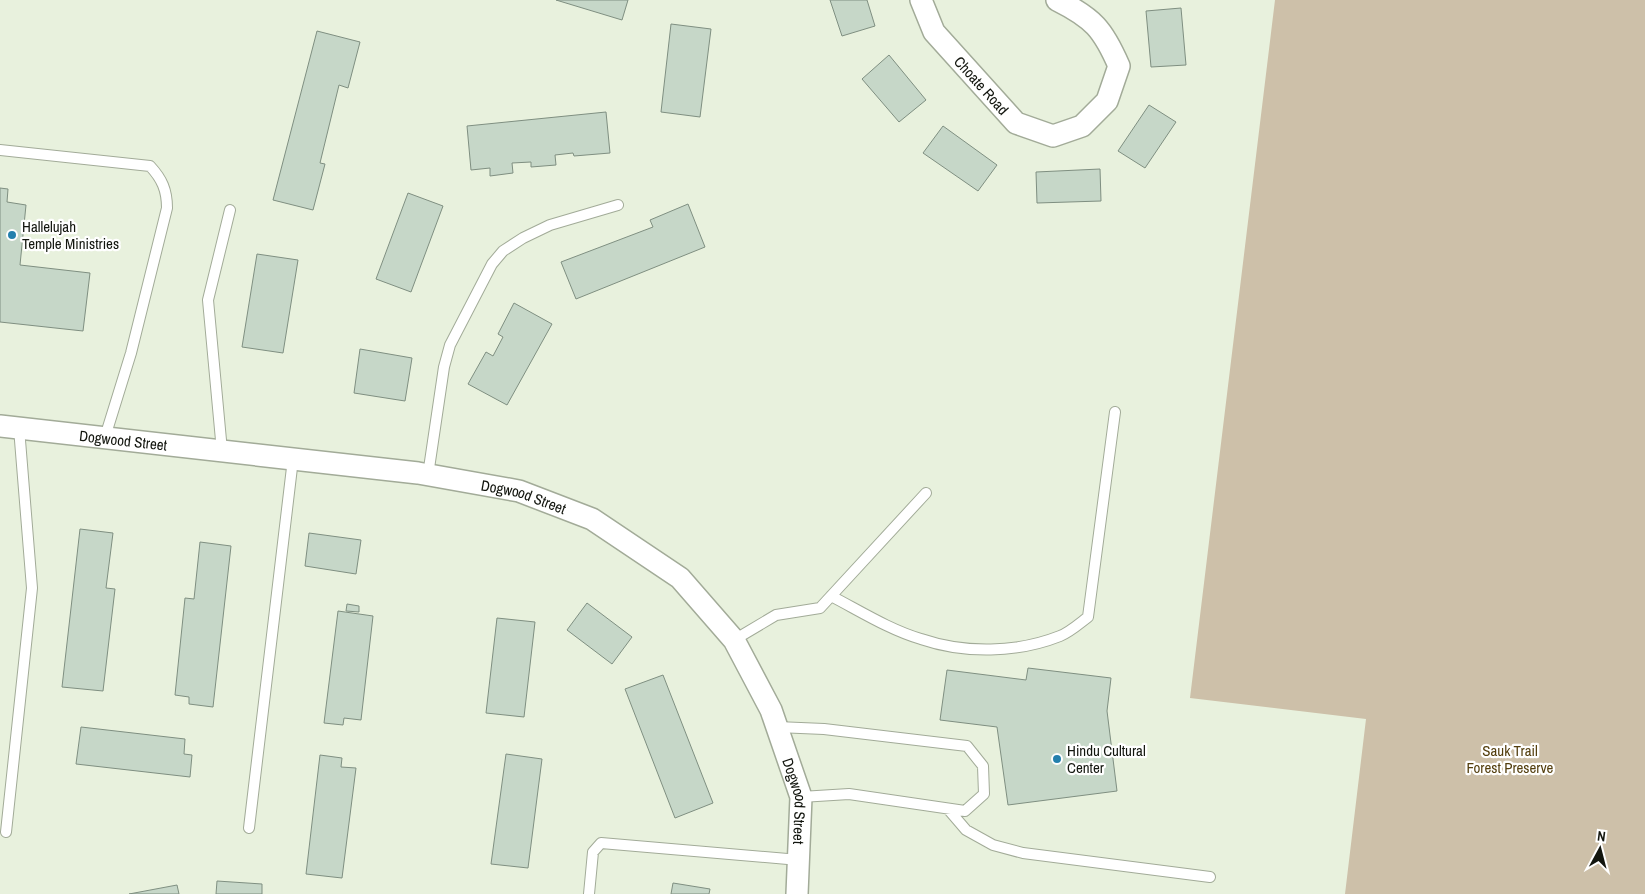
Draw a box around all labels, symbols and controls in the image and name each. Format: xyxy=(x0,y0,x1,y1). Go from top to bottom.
street label: Choate Road xyxy=(950,51,1014,119)
place label: Hallelujah Temple Ministries xyxy=(22,216,119,254)
marker: Hallelujah Temple Ministries xyxy=(6,229,18,241)
street label: Dogwood Street xyxy=(78,424,169,455)
street label: Dogwood Street xyxy=(479,474,570,519)
place label: Hindu Cultural Center xyxy=(1067,740,1146,778)
park label: Sauk Trail Forest Preserve xyxy=(1467,740,1554,778)
marker: Hindu Cultural Center xyxy=(1051,753,1063,765)
street label: Dogwood Street xyxy=(778,755,812,845)
north arrow xyxy=(1575,824,1625,874)
text: N xyxy=(1596,827,1607,846)

